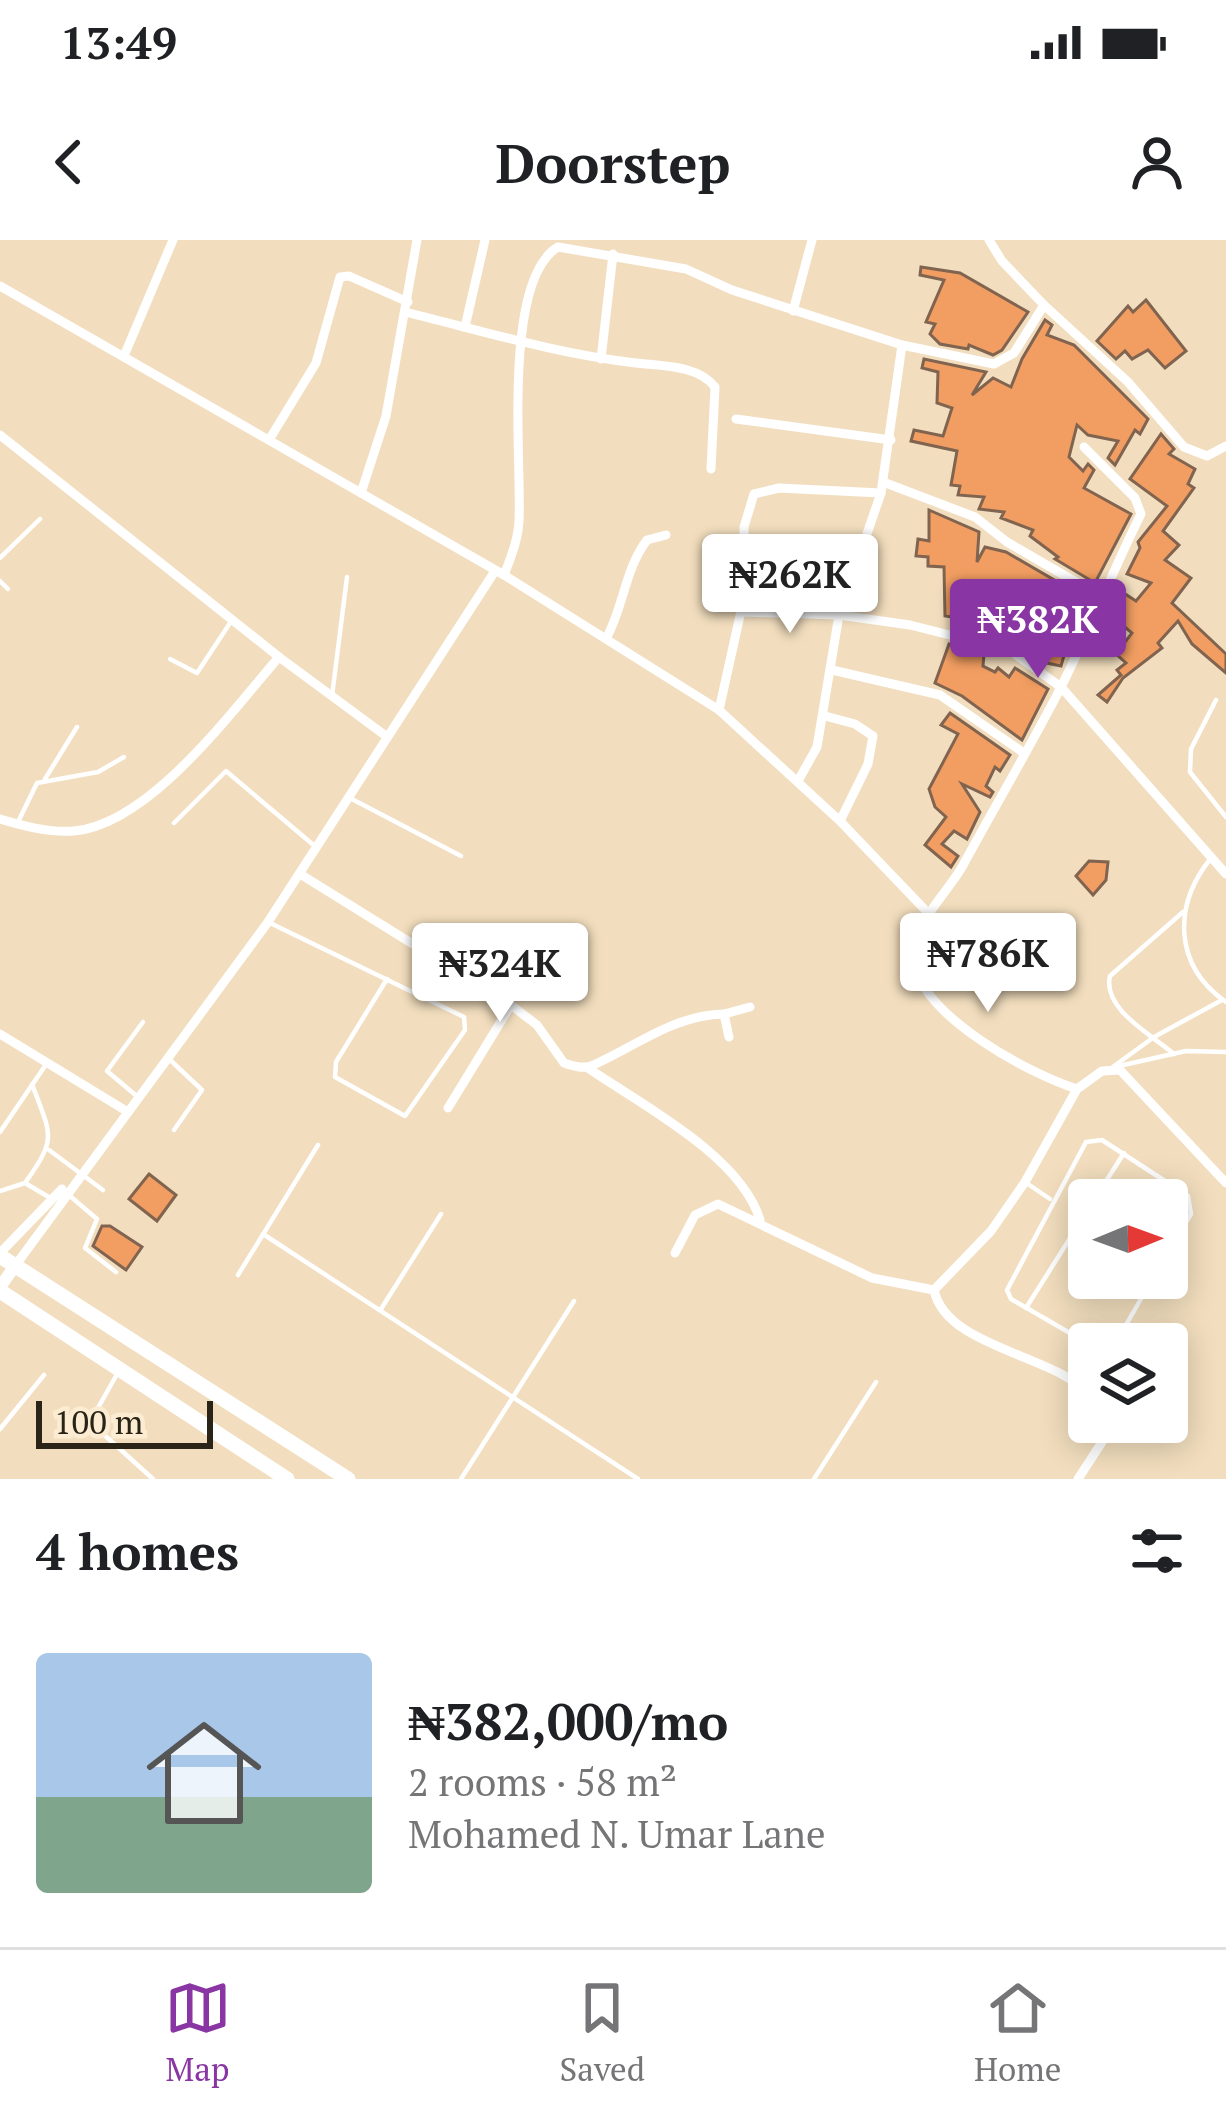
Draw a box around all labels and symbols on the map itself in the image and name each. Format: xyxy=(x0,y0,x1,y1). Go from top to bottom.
pin: ₦262K xyxy=(706,534,874,636)
pin: ₦382K xyxy=(954,579,1122,681)
pin: ₦786K xyxy=(904,913,1072,1015)
pin: ₦324K xyxy=(416,923,584,1025)
north arrow xyxy=(1068,1179,1188,1299)
scale bar xyxy=(36,1395,213,1448)

